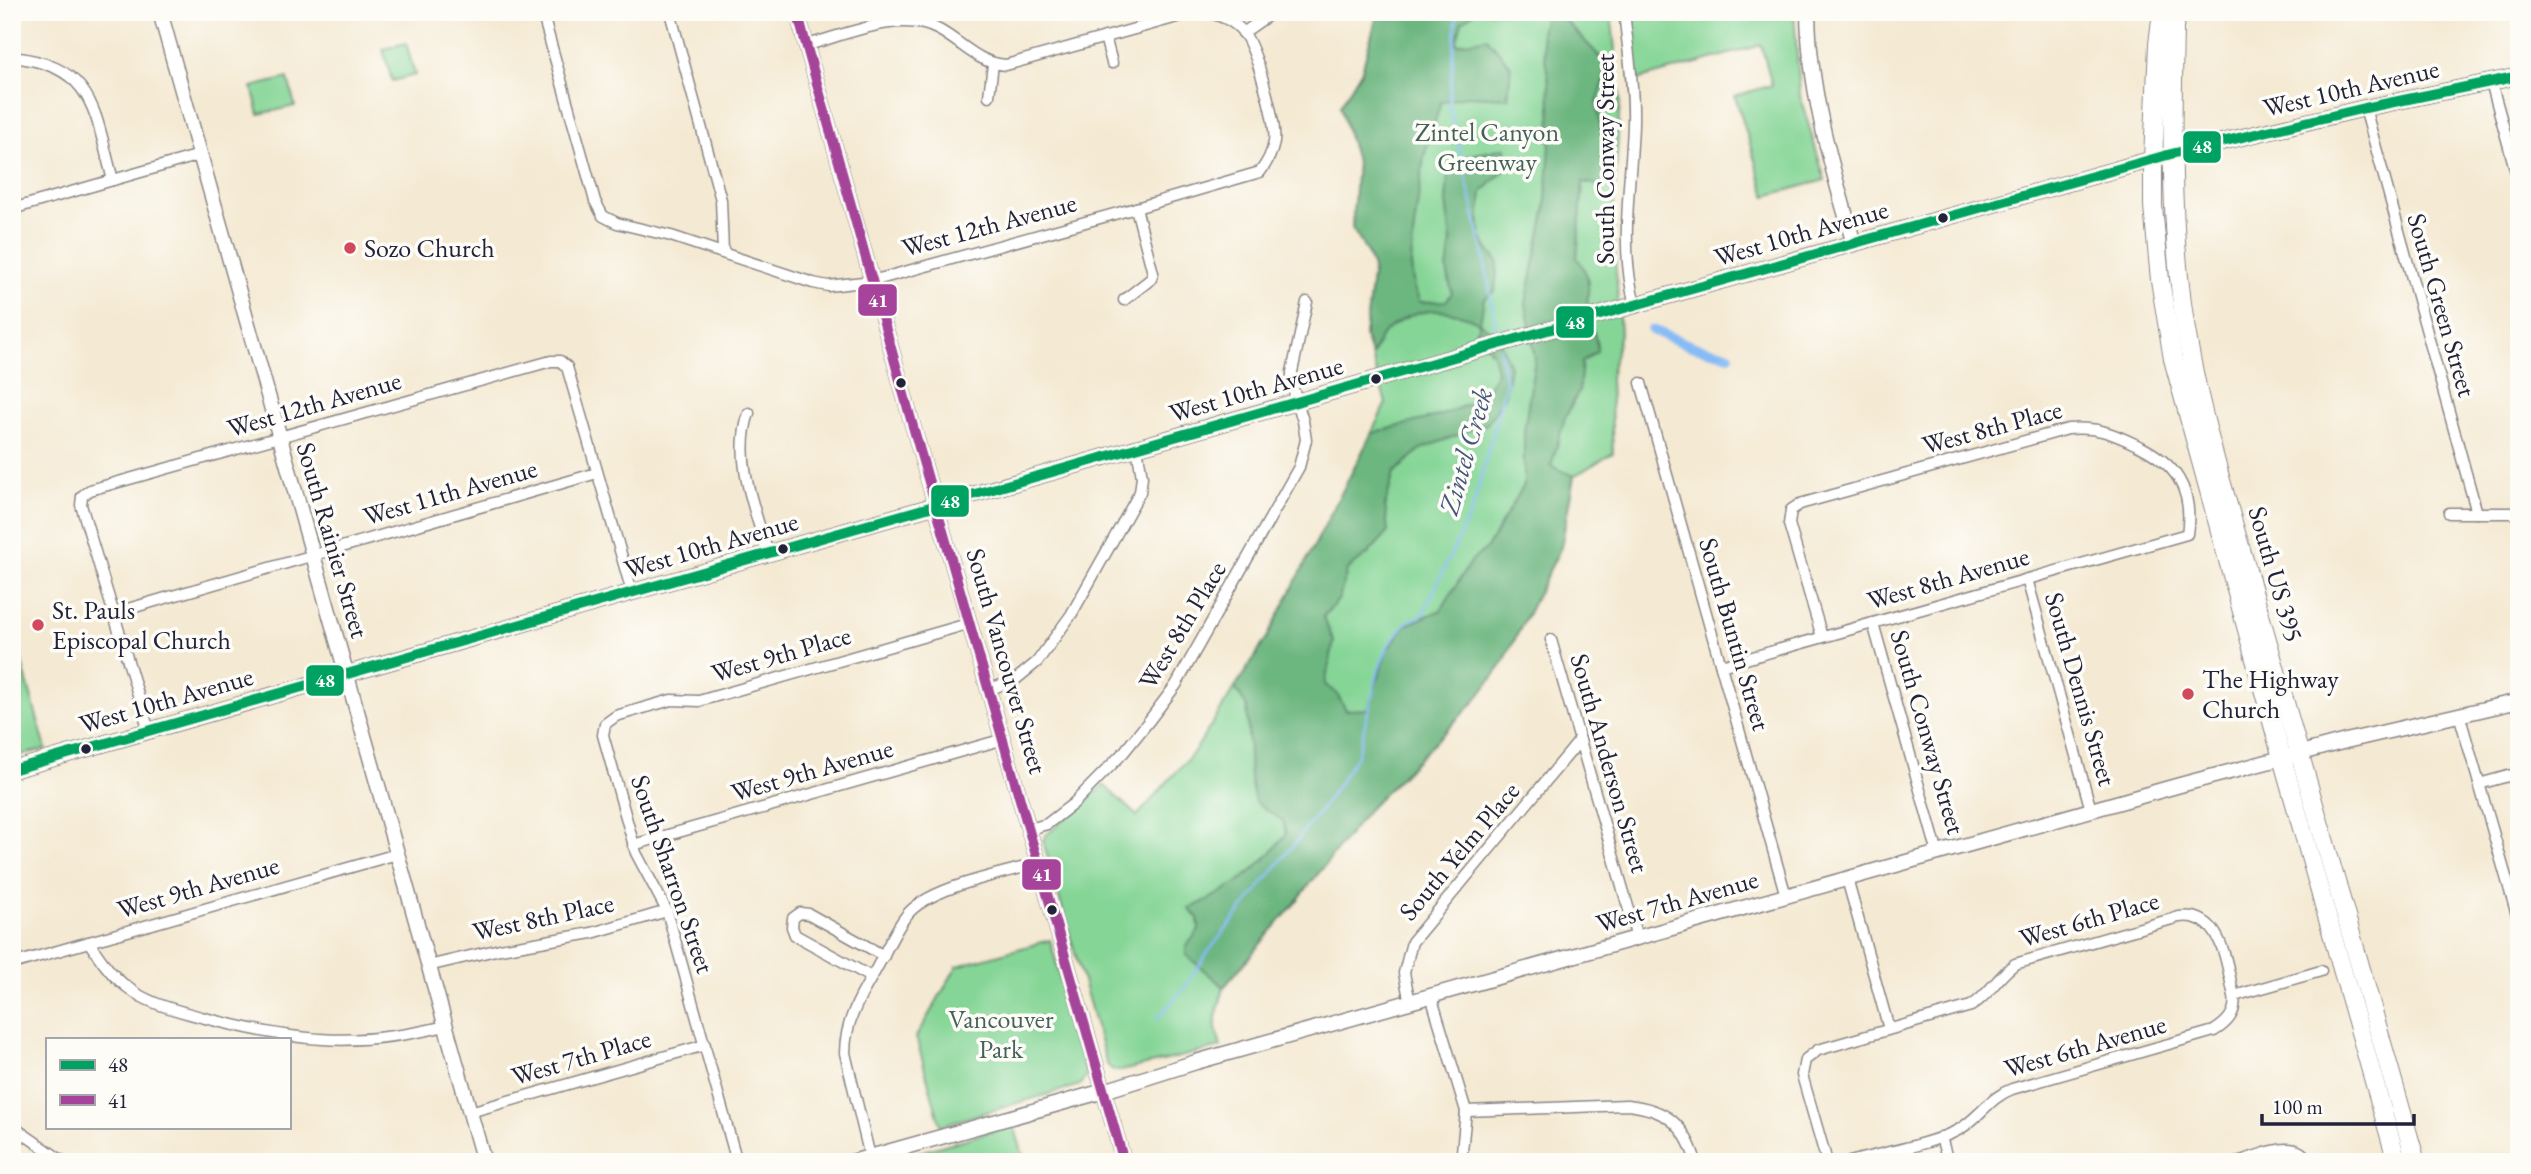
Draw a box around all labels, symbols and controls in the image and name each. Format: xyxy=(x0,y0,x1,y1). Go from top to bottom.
street label: West 10th Avenue xyxy=(2260,51,2442,125)
street label: South Conway Street xyxy=(1588,53,1622,265)
park label: Zintel Canyon Greenway xyxy=(1415,115,1559,179)
line badge: 48 xyxy=(2182,130,2222,164)
text: 48 xyxy=(2192,134,2212,159)
street label: West 12th Avenue xyxy=(898,185,1080,265)
street label: West 10th Avenue xyxy=(1710,192,1892,274)
street label: South Green Street xyxy=(2400,209,2484,401)
unlabelled marker xyxy=(1936,211,1950,225)
place label: Sozo Church xyxy=(364,231,495,265)
marker: Sozo Church xyxy=(342,240,358,256)
line badge: 41 xyxy=(857,283,898,317)
text: 41 xyxy=(868,288,888,313)
line badge: 48 xyxy=(1555,305,1595,339)
text: 48 xyxy=(1565,310,1585,335)
street label: West 10th Avenue xyxy=(1165,348,1347,430)
street label: West 12th Avenue xyxy=(223,363,405,445)
unlabelled marker xyxy=(1369,372,1383,386)
unlabelled marker xyxy=(894,376,908,390)
water label: Zintel Creek xyxy=(1429,383,1500,520)
street label: West 8th Place xyxy=(1918,392,2066,462)
street label: South Rainier Street xyxy=(289,438,377,642)
street label: West 11th Avenue xyxy=(359,451,541,533)
line badge: 48 xyxy=(930,484,970,518)
text: 48 xyxy=(940,489,960,514)
street label: South US 395 xyxy=(2240,502,2312,646)
street label: West 10th Avenue xyxy=(620,504,802,586)
street label: South Buntin Street xyxy=(1691,534,1779,734)
street label: West 8th Avenue xyxy=(1863,539,2033,617)
unlabelled marker xyxy=(776,542,790,556)
street label: South Vancouver Street xyxy=(959,544,1055,778)
street label: West 8th Place xyxy=(1130,555,1234,695)
street label: South Dennis Street xyxy=(2037,588,2125,790)
place label: St. Pauls Episcopal Church xyxy=(52,593,231,657)
marker: St. Pauls Episcopal Church xyxy=(30,617,46,633)
street label: West 9th Place xyxy=(707,618,855,690)
street label: South Conway Street xyxy=(1883,626,1973,838)
street label: South Anderson Street xyxy=(1562,649,1658,877)
street label: West 10th Avenue xyxy=(75,659,257,741)
place label: The Highway Church xyxy=(2202,662,2339,726)
line badge: 48 xyxy=(305,664,345,697)
text: 48 xyxy=(315,668,335,693)
marker: The Highway Church xyxy=(2180,686,2196,702)
street label: West 9th Avenue xyxy=(727,731,897,809)
unlabelled marker xyxy=(79,742,93,756)
street label: South Sharron Street xyxy=(623,770,723,978)
street label: South Yelm Place xyxy=(1391,775,1527,927)
street label: West 9th Avenue xyxy=(113,848,283,926)
line badge: 41 xyxy=(1021,858,1062,891)
text: 41 xyxy=(1032,862,1052,887)
street label: West 7th Avenue xyxy=(1592,862,1762,940)
street label: West 6th Place xyxy=(2015,883,2163,955)
street label: West 8th Place xyxy=(469,885,617,949)
unlabelled marker xyxy=(1045,903,1059,917)
park label: Vancouver Park xyxy=(948,1002,1054,1066)
street label: West 6th Avenue xyxy=(2000,1007,2170,1085)
street label: West 7th Place xyxy=(507,1021,655,1093)
legend xyxy=(46,1038,290,1128)
text: 48 xyxy=(108,1051,128,1078)
scale bar xyxy=(2262,1083,2414,1127)
text: 41 xyxy=(108,1087,128,1114)
text: 100 m xyxy=(2272,1093,2323,1120)

